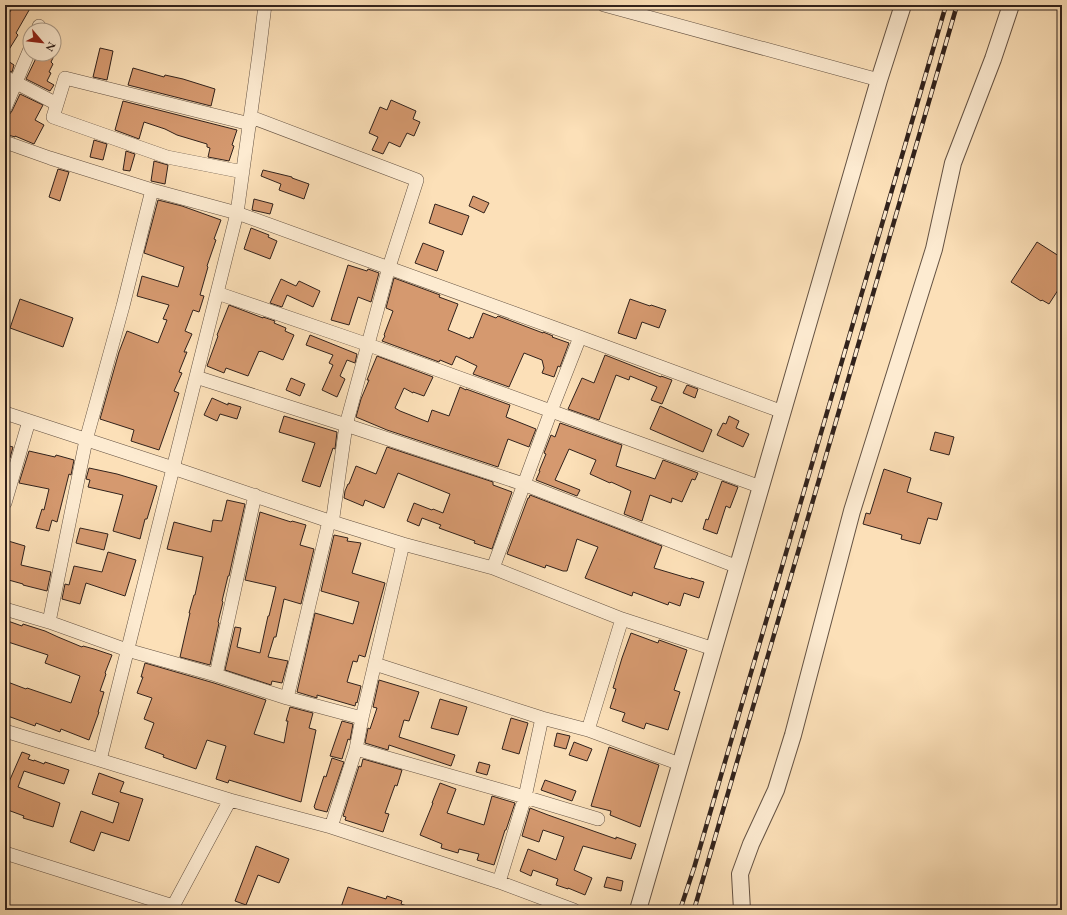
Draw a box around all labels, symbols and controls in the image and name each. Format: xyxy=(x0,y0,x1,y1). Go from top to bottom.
north arrow xyxy=(22,22,62,62)
text: N xyxy=(43,39,59,54)

